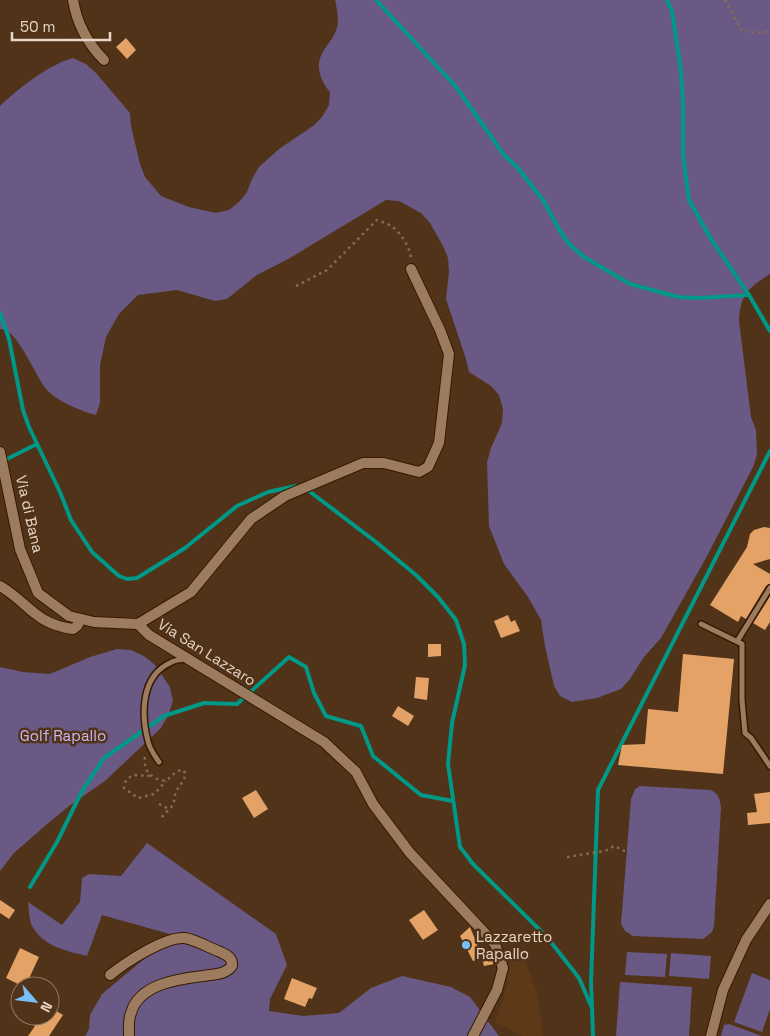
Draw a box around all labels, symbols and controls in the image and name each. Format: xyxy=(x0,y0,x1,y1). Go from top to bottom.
scale bar xyxy=(12,10,110,42)
text: 50 m xyxy=(20,17,55,36)
street label: Via di Bana xyxy=(12,473,48,555)
street label: Via San Lazzaro xyxy=(154,614,260,690)
park label: Golf Rapallo xyxy=(20,726,106,745)
place label: Lazzaretto Rapallo xyxy=(476,927,552,963)
marker: Lazzaretto Rapallo xyxy=(460,939,472,951)
north arrow xyxy=(10,976,60,1026)
text: N xyxy=(36,999,57,1015)

